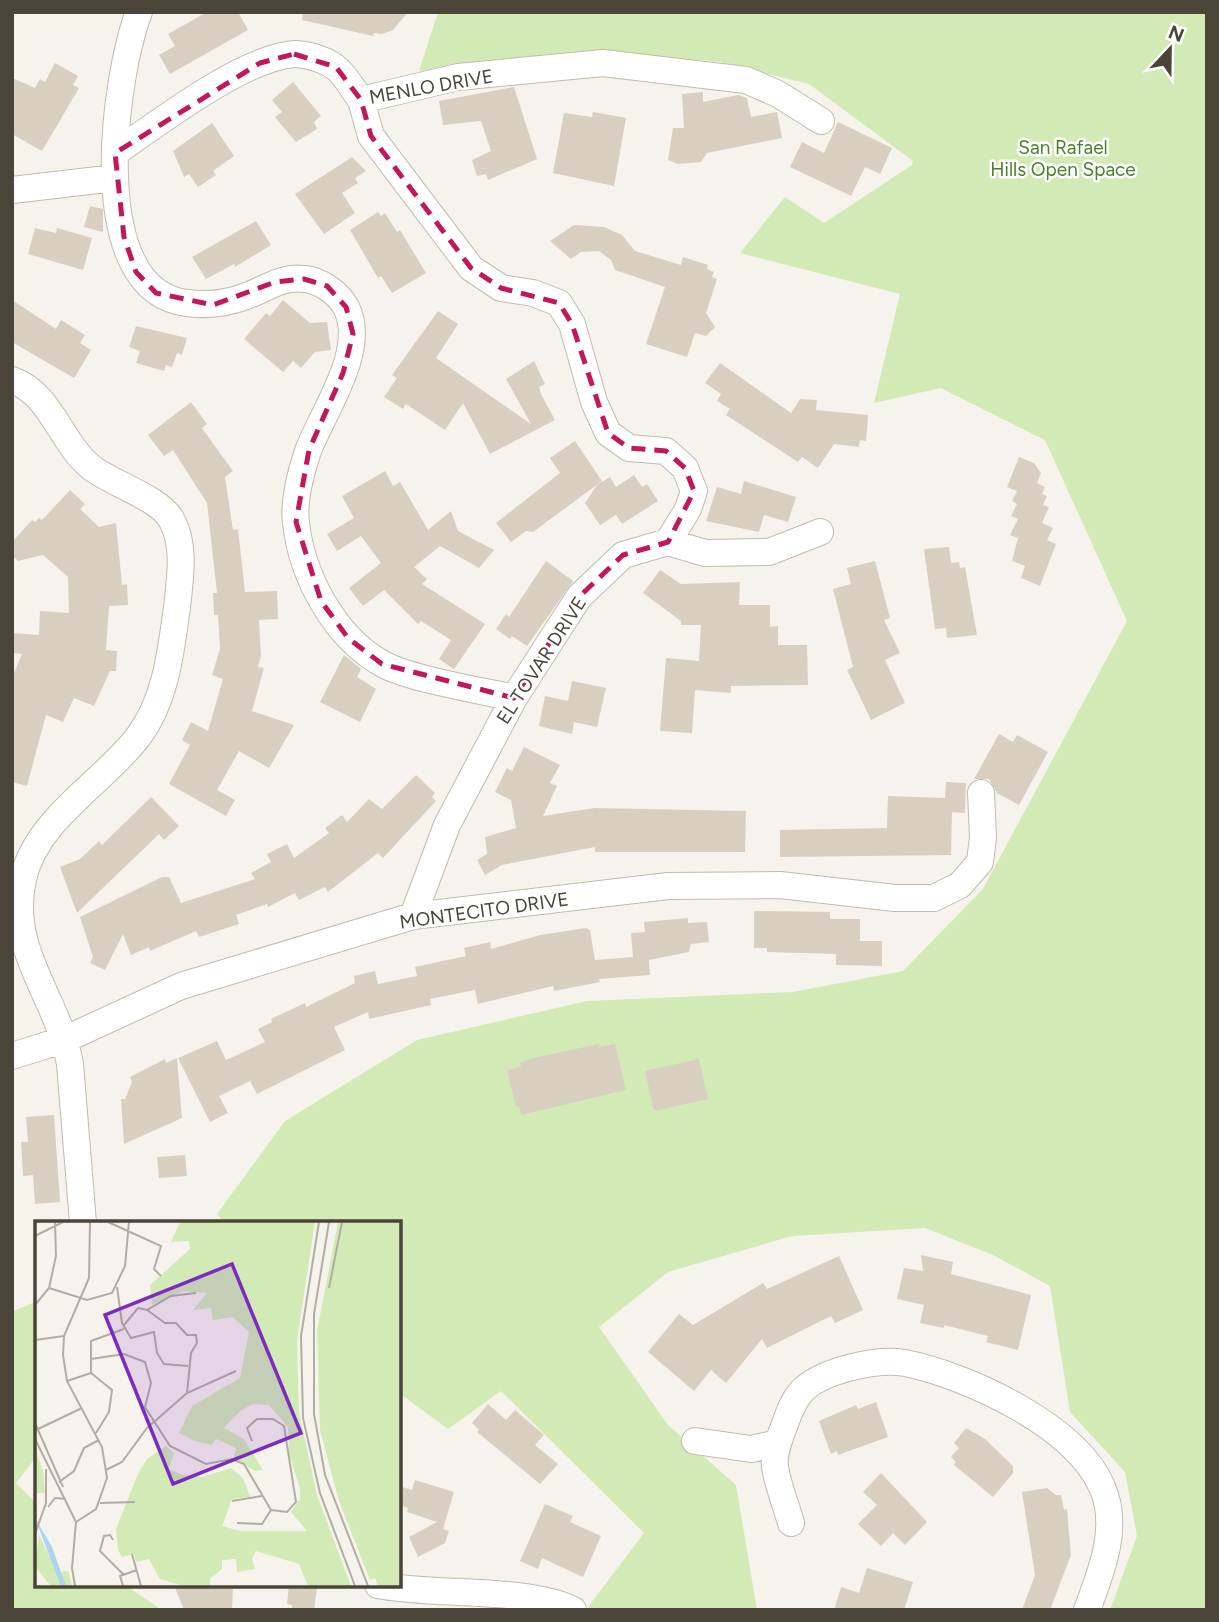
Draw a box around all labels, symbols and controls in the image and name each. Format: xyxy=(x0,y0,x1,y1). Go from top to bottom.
north arrow xyxy=(1135,14,1205,84)
text: N xyxy=(1165,20,1187,47)
street label: MENLO DRIVE xyxy=(367,64,495,109)
park label: San Rafael Hills Open Space xyxy=(990,136,1136,181)
street label: EL TOVAR DRIVE xyxy=(492,592,591,728)
street label: MONTECITO DRIVE xyxy=(398,887,570,934)
inset map xyxy=(35,1221,401,1587)

